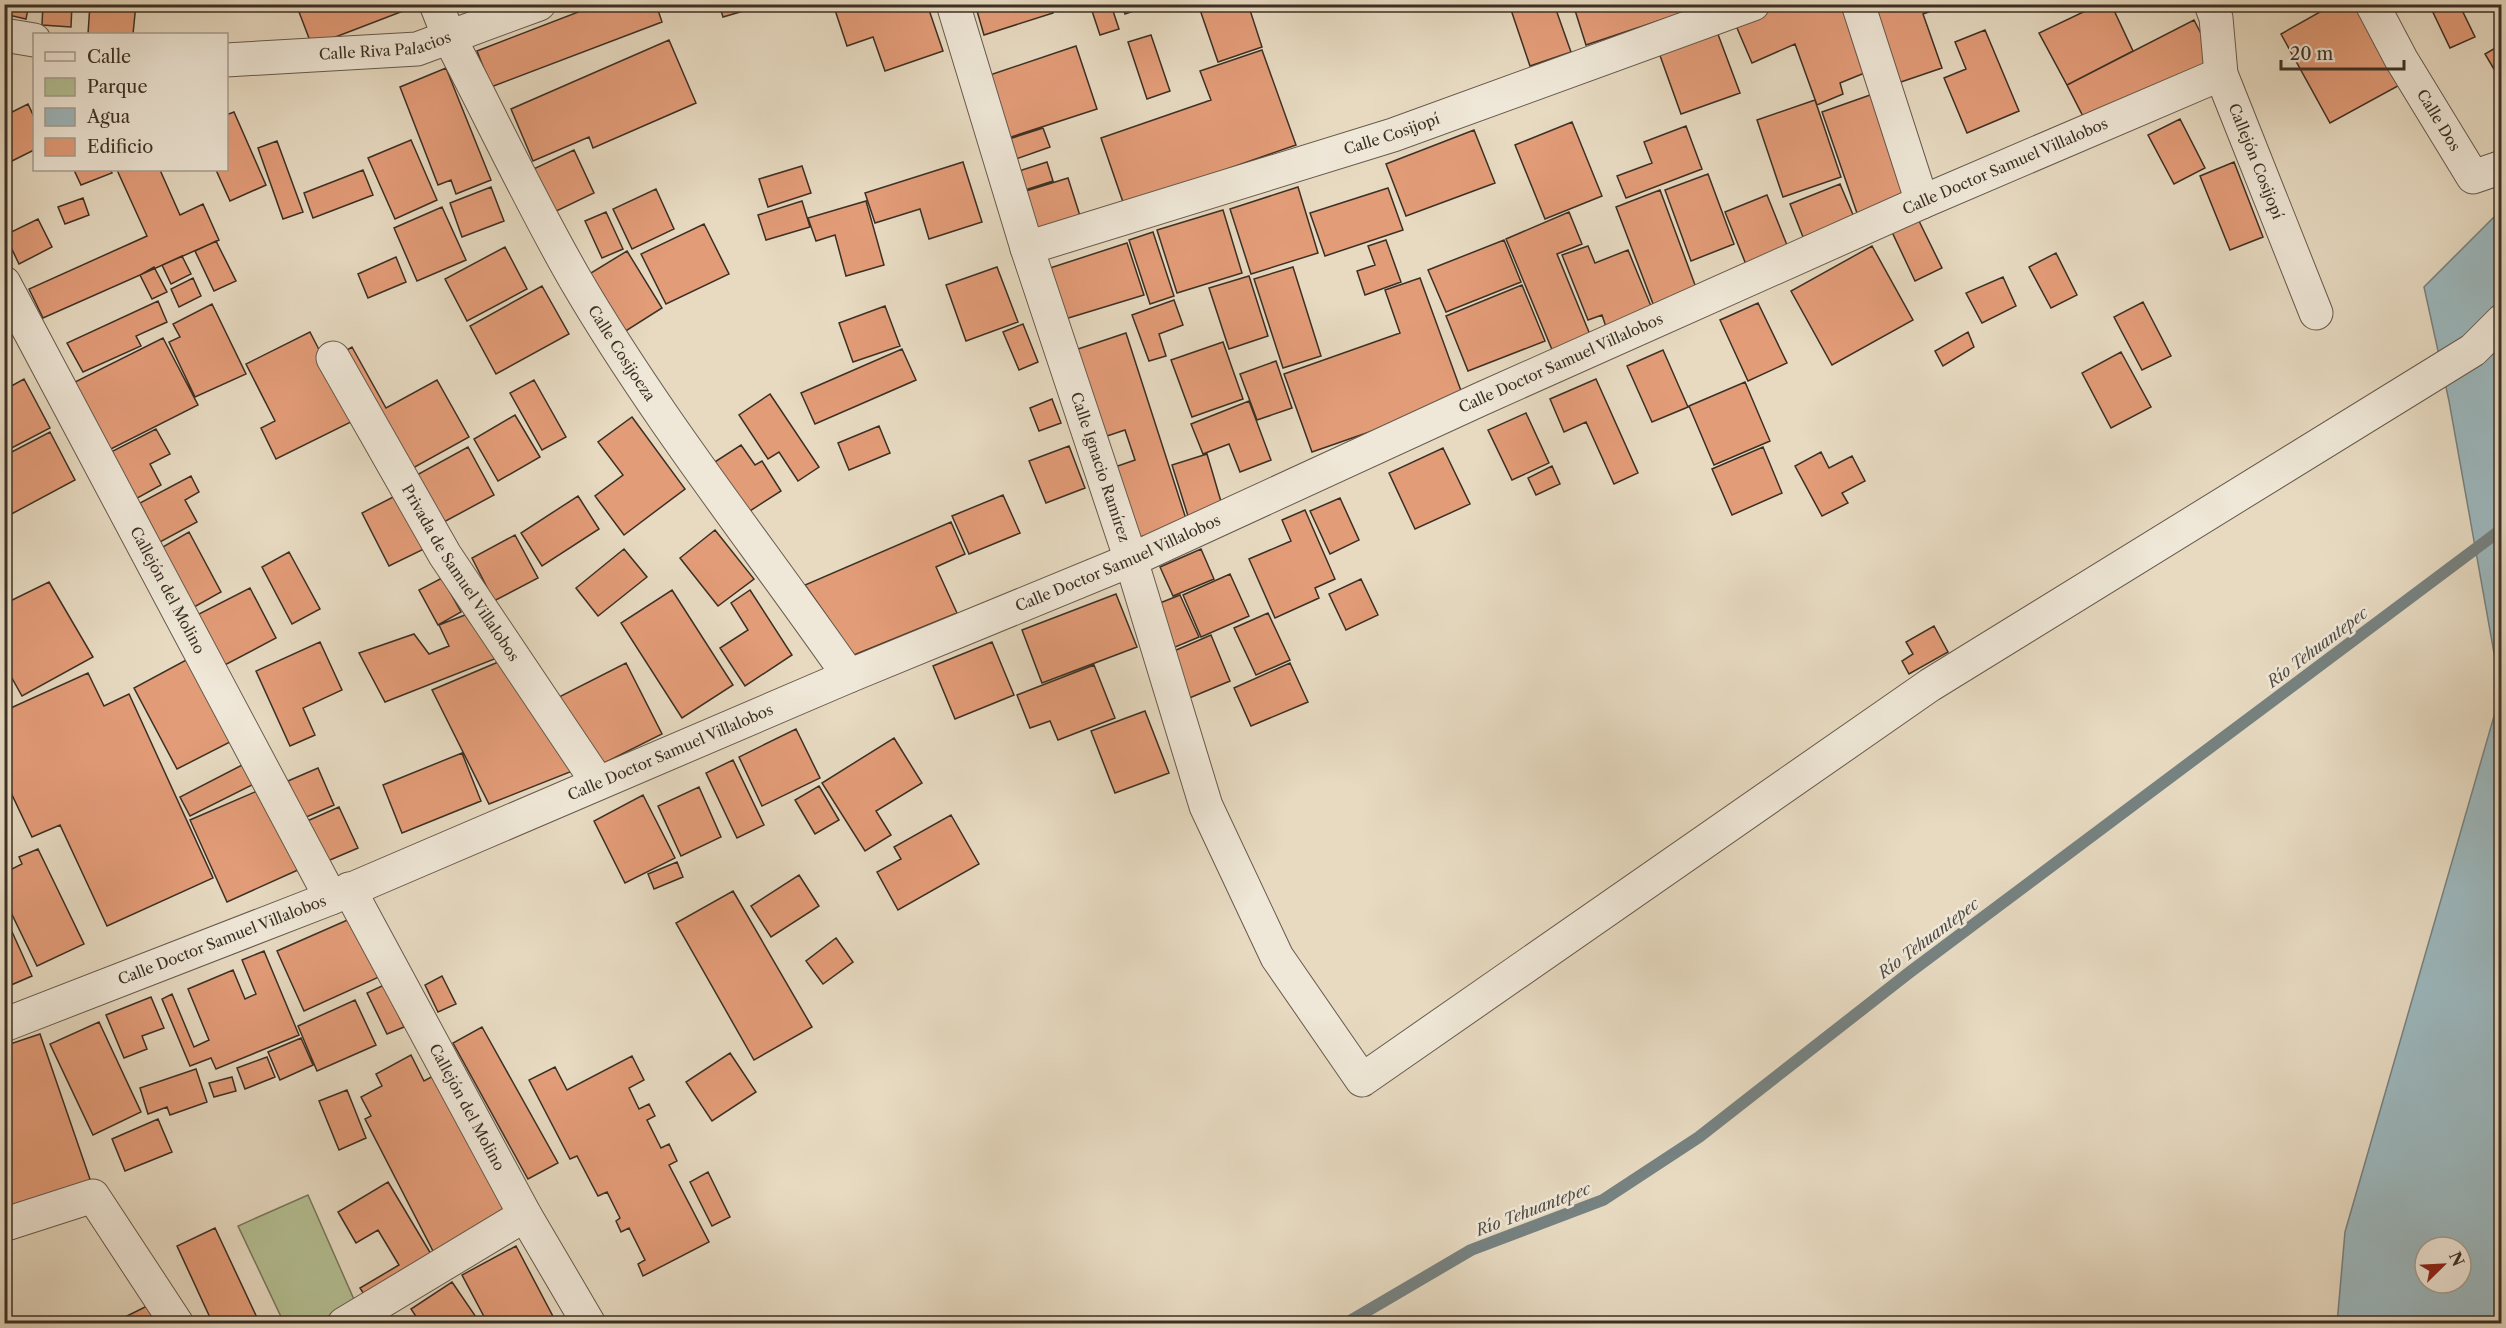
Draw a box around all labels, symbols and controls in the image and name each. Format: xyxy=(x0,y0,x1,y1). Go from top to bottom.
street label: Calle Riva Palacios xyxy=(318,27,454,64)
legend xyxy=(33,33,228,171)
scale bar xyxy=(2281,33,2404,71)
text: 20 m xyxy=(2290,43,2334,65)
text: Calle xyxy=(87,46,131,68)
text: Parque xyxy=(87,76,148,98)
street label: Calle Dos xyxy=(2413,86,2465,154)
street label: Callejón Cosijopí xyxy=(2225,100,2288,222)
text: Agua xyxy=(86,106,131,128)
street label: Calle Cosijopí xyxy=(1341,109,1442,159)
street label: Calle Doctor Samuel Villalobos xyxy=(1899,114,2111,219)
text: Edificio xyxy=(87,136,153,158)
street label: Calle Cosijoeza xyxy=(584,302,660,405)
street label: Calle Doctor Samuel Villalobos xyxy=(1456,309,1666,417)
street label: Calle Ignacio Ramírez xyxy=(1067,390,1134,545)
street label: Privada de Samuel Villalobos xyxy=(398,481,524,665)
street label: Calle Doctor Samuel Villalobos xyxy=(1012,510,1223,616)
street label: Callejón del Molino xyxy=(126,523,209,657)
water label: Río Tehuantepec xyxy=(2261,602,2372,693)
street label: Calle Doctor Samuel Villalobos xyxy=(564,700,776,805)
street label: Calle Doctor Samuel Villalobos xyxy=(115,891,329,989)
water label: Río Tehuantepec xyxy=(1872,893,1983,984)
street label: Callejón del Molino xyxy=(425,1040,509,1174)
water label: Río Tehuantepec xyxy=(1471,1178,1594,1241)
north arrow xyxy=(2413,1235,2473,1295)
text: N xyxy=(2445,1248,2469,1269)

